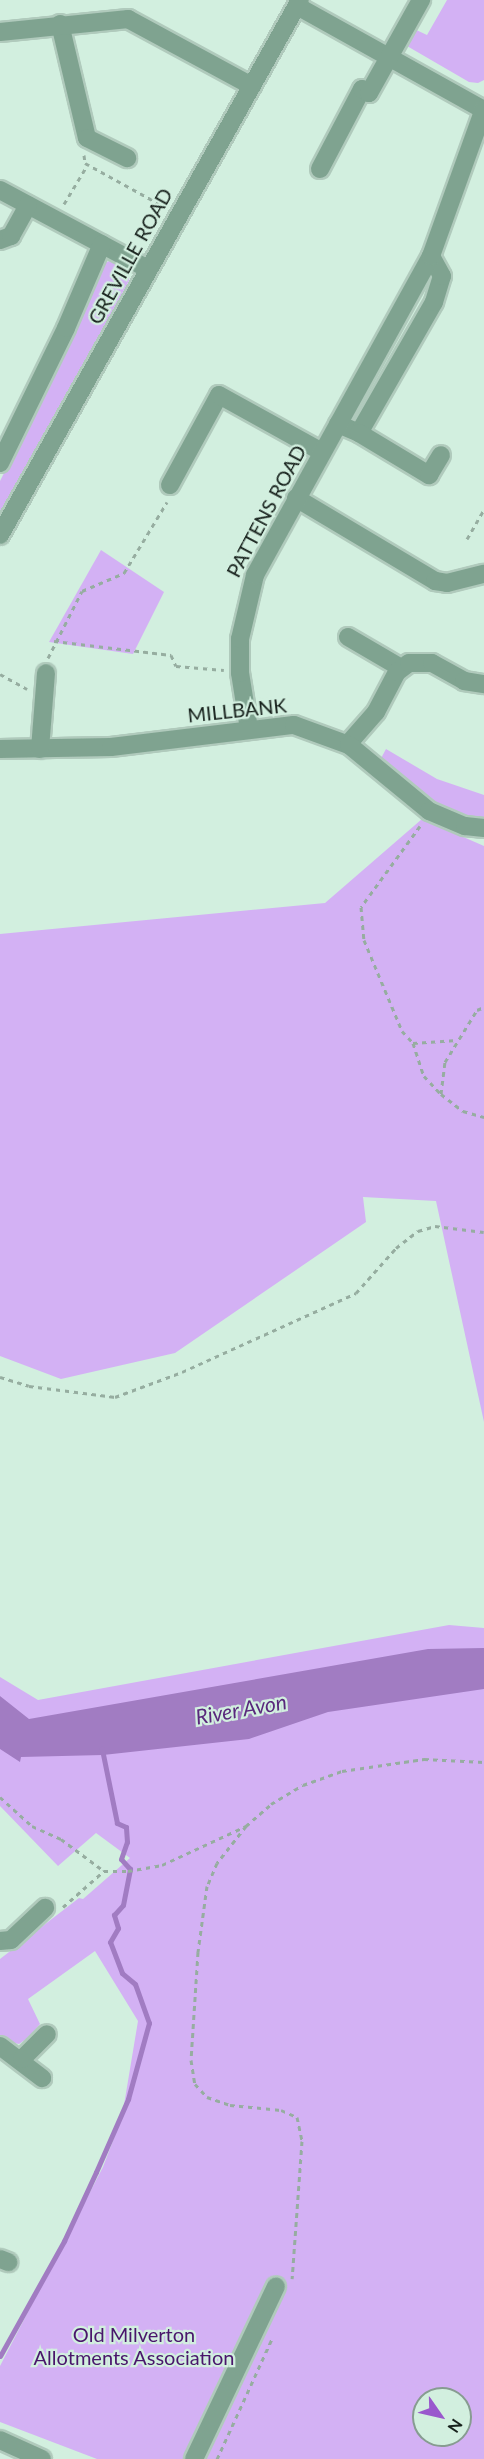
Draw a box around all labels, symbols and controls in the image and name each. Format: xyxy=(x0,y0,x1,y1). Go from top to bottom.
street label: GREVILLE ROAD xyxy=(83,184,177,328)
street label: PATTENS ROAD xyxy=(221,441,311,581)
street label: MILLBANK xyxy=(186,693,288,727)
water label: River Avon xyxy=(193,1688,289,1730)
park label: Old Milverton Allotments Association xyxy=(33,2323,235,2370)
north arrow xyxy=(412,2387,472,2447)
text: N xyxy=(444,2416,467,2437)

